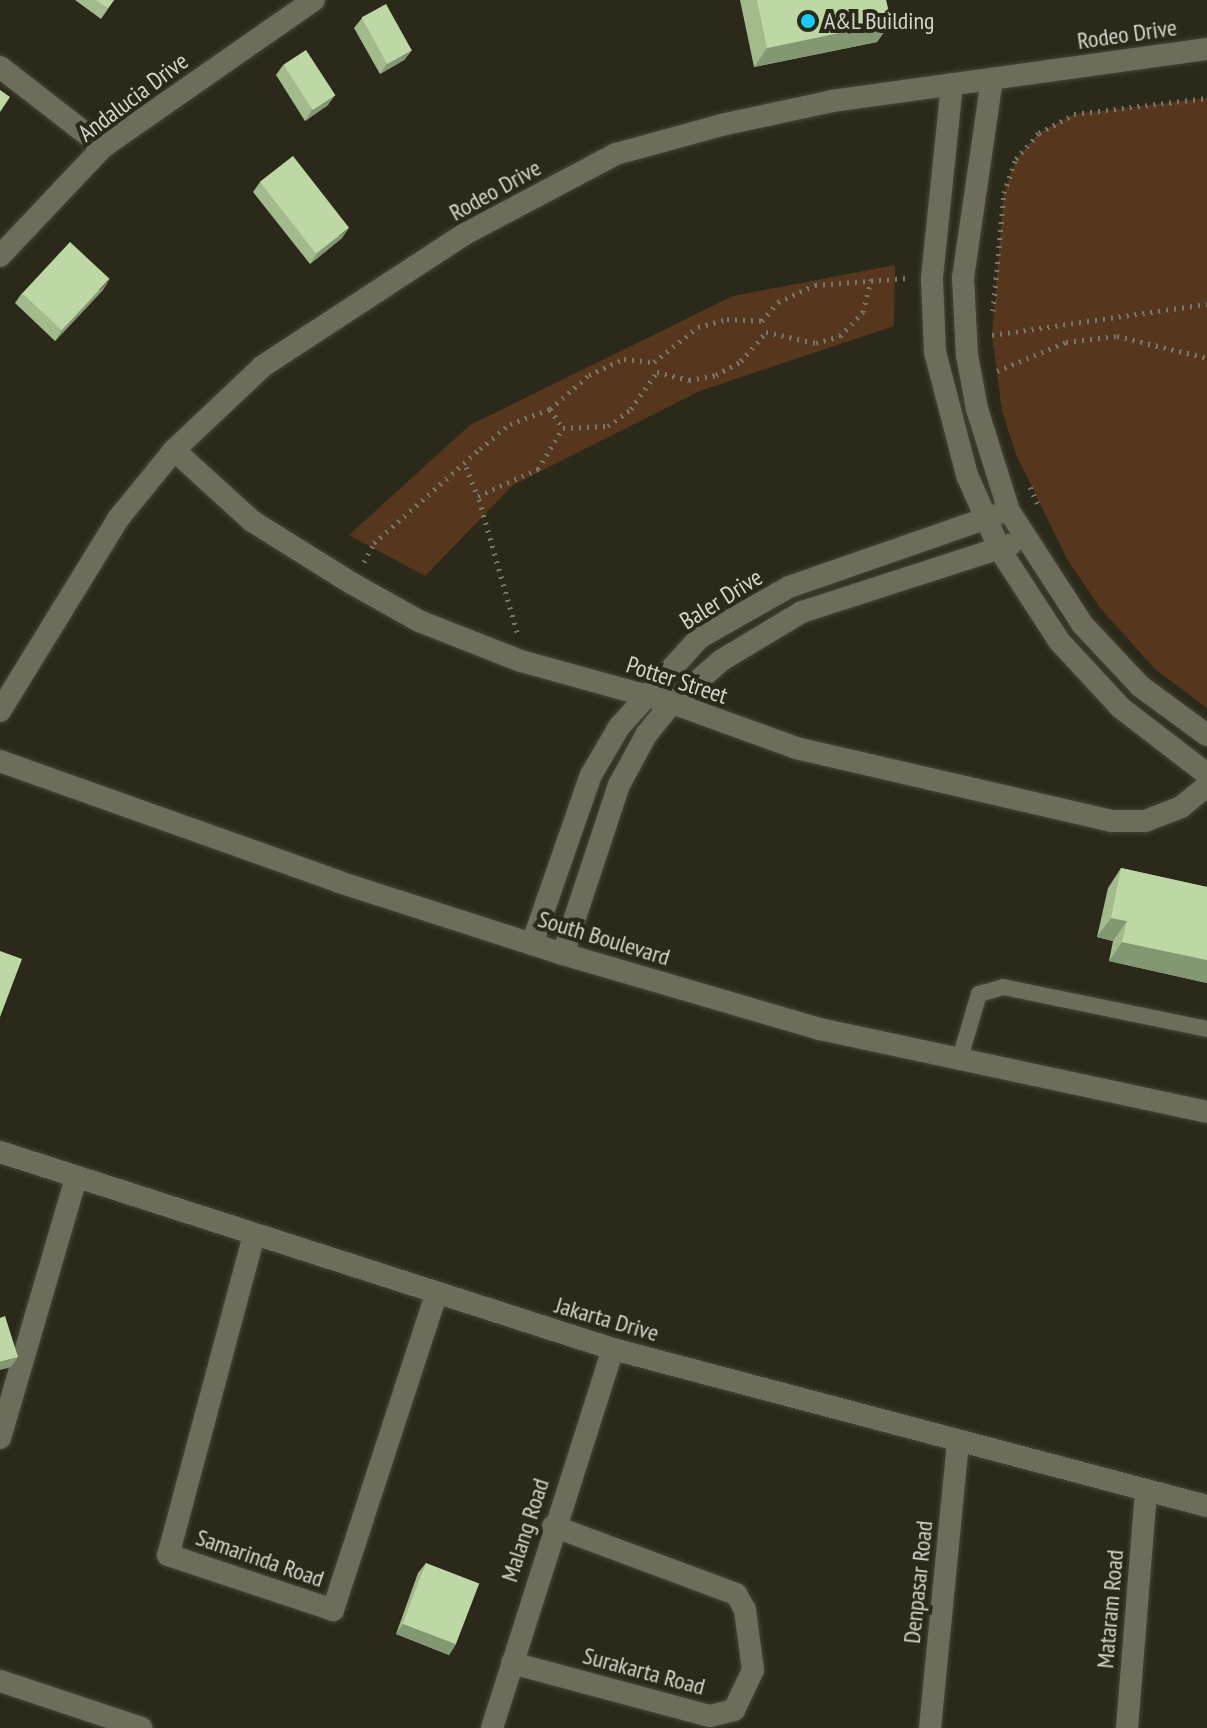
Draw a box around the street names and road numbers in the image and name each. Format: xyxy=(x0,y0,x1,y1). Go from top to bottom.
street label: Rodeo Drive xyxy=(1075,13,1179,55)
street label: Andalucia Drive xyxy=(72,46,194,148)
street label: Rodeo Drive xyxy=(444,153,546,227)
street label: Baler Drive xyxy=(674,562,768,636)
street label: Potter Street xyxy=(623,650,731,710)
street label: South Boulevard xyxy=(535,904,673,972)
street label: Jakarta Drive xyxy=(552,1291,662,1347)
street label: Malang Road xyxy=(495,1475,555,1585)
street label: Denpasar Road xyxy=(897,1519,939,1645)
street label: Samarinda Road xyxy=(192,1523,328,1593)
street label: Mataram Road xyxy=(1090,1549,1130,1669)
street label: Surakarta Road xyxy=(580,1641,708,1701)

